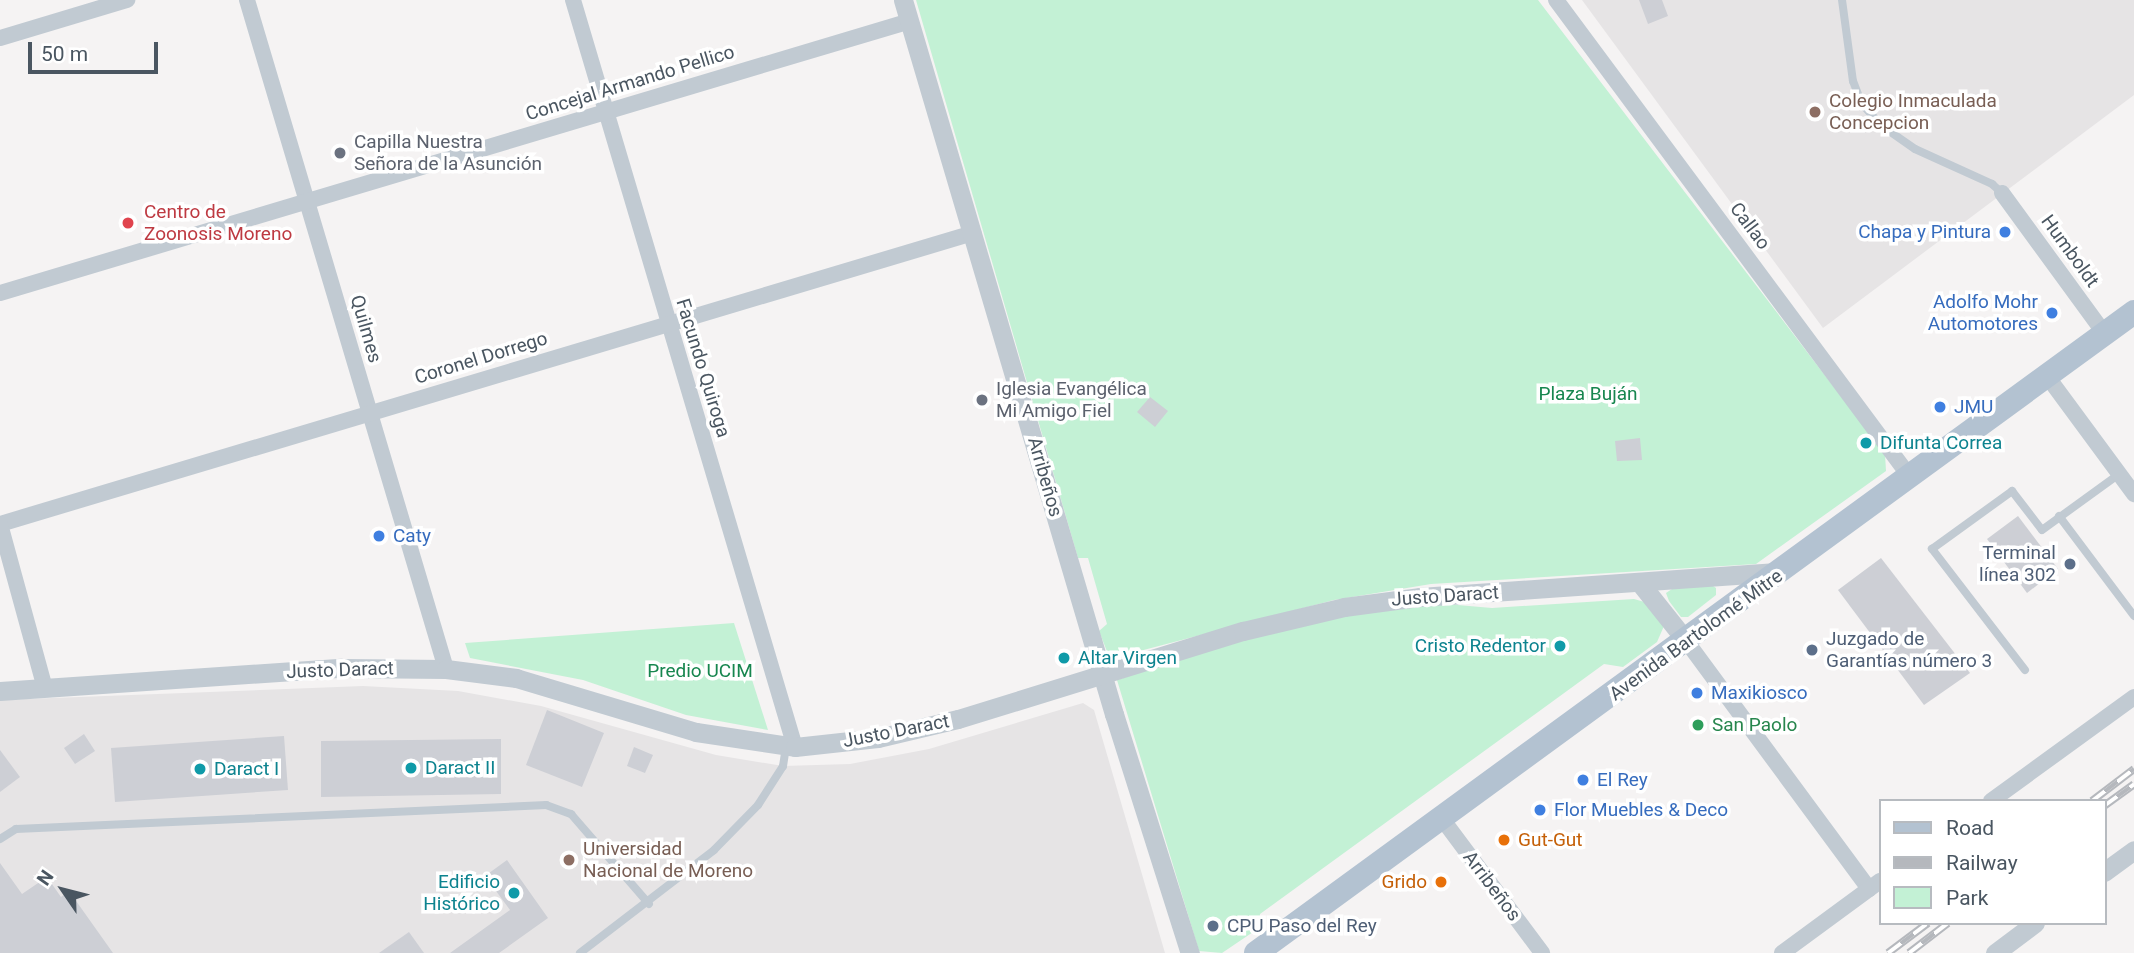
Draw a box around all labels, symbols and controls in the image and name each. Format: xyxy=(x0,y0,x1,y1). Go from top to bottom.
scale bar xyxy=(32,28,161,72)
street label: Concejal Armando Pellico xyxy=(523,40,737,126)
text: 50 m xyxy=(41,42,88,66)
place label: Colegio Inmaculada Concepcion xyxy=(1829,90,1997,134)
marker: Colegio Inmaculada Concepcion xyxy=(1807,104,1823,120)
place label: Capilla Nuestra Señora de la Asunción xyxy=(354,131,542,175)
marker: Capilla Nuestra Señora de la Asunción xyxy=(332,145,348,161)
street label: Callao xyxy=(1725,198,1775,254)
place label: Centro de Zoonosis Moreno xyxy=(144,201,292,245)
street label: Humboldt xyxy=(2036,210,2104,292)
marker: Centro de Zoonosis Moreno xyxy=(118,213,138,233)
place label: Chapa y Pintura xyxy=(1858,221,1991,243)
marker: Chapa y Pintura xyxy=(1997,224,2013,240)
place label: Adolfo Mohr Automotores xyxy=(1928,291,2038,335)
street label: Quilmes xyxy=(345,293,387,365)
street label: Facundo Quiroga xyxy=(671,296,735,440)
marker: Adolfo Mohr Automotores xyxy=(2044,305,2060,321)
street label: Coronel Dorrego xyxy=(412,327,550,389)
place label: Iglesia Evangélica Mi Amigo Fiel xyxy=(996,378,1147,422)
park label: Plaza Buján xyxy=(1538,383,1638,405)
marker: Iglesia Evangélica Mi Amigo Fiel xyxy=(974,392,990,408)
place label: JMU xyxy=(1954,396,1993,418)
marker: JMU xyxy=(1932,399,1948,415)
place label: Difunta Correa xyxy=(1880,432,2002,454)
street label: Arribeños xyxy=(1023,435,1067,519)
marker: Difunta Correa xyxy=(1858,435,1874,451)
place label: Caty xyxy=(393,525,431,547)
marker: Caty xyxy=(371,528,387,544)
place label: Terminal línea 302 xyxy=(1979,542,2056,586)
marker: Terminal línea 302 xyxy=(2062,556,2078,572)
street label: Avenida Bartolomé Mitre xyxy=(1605,564,1787,706)
street label: Justo Daract xyxy=(1390,581,1500,611)
place label: Juzgado de Garantías número 3 xyxy=(1826,628,1992,672)
place label: Cristo Redentor xyxy=(1415,635,1546,657)
marker: Cristo Redentor xyxy=(1552,638,1568,654)
marker: Juzgado de Garantías número 3 xyxy=(1804,642,1820,658)
place label: Altar Virgen xyxy=(1078,647,1177,669)
marker: Altar Virgen xyxy=(1056,650,1072,666)
street label: Justo Daract xyxy=(286,657,394,683)
park label: Predio UCIM xyxy=(647,660,753,682)
place label: Maxikiosco xyxy=(1711,682,1808,704)
marker: Maxikiosco xyxy=(1689,685,1705,701)
street label: Justo Daract xyxy=(841,710,951,752)
place label: San Paolo xyxy=(1712,714,1797,736)
marker: San Paolo xyxy=(1690,717,1706,733)
place label: Daract II xyxy=(425,757,495,779)
place label: Daract I xyxy=(214,758,279,780)
marker: Daract II xyxy=(403,760,419,776)
marker: Daract I xyxy=(192,761,208,777)
place label: El Rey xyxy=(1597,769,1648,791)
marker: El Rey xyxy=(1575,772,1591,788)
place label: Flor Muebles & Deco xyxy=(1554,799,1728,821)
legend xyxy=(1878,799,2106,925)
marker: Flor Muebles & Deco xyxy=(1532,802,1548,818)
text: Road xyxy=(1946,816,1994,840)
place label: Gut-Gut xyxy=(1518,829,1583,851)
marker: Gut-Gut xyxy=(1496,832,1512,848)
place label: Universidad Nacional de Moreno xyxy=(583,838,753,882)
street label: Arribeños xyxy=(1458,846,1526,926)
text: Railway xyxy=(1946,851,2018,875)
marker: Universidad Nacional de Moreno xyxy=(561,852,577,868)
north arrow xyxy=(28,855,98,925)
text: N xyxy=(32,866,59,890)
place label: Edificio Histórico xyxy=(423,871,500,915)
place label: Grido xyxy=(1381,871,1427,893)
marker: Grido xyxy=(1433,874,1449,890)
marker: Edificio Histórico xyxy=(506,885,522,901)
text: Park xyxy=(1946,886,1988,910)
place label: CPU Paso del Rey xyxy=(1227,915,1377,937)
marker: CPU Paso del Rey xyxy=(1205,918,1221,934)

